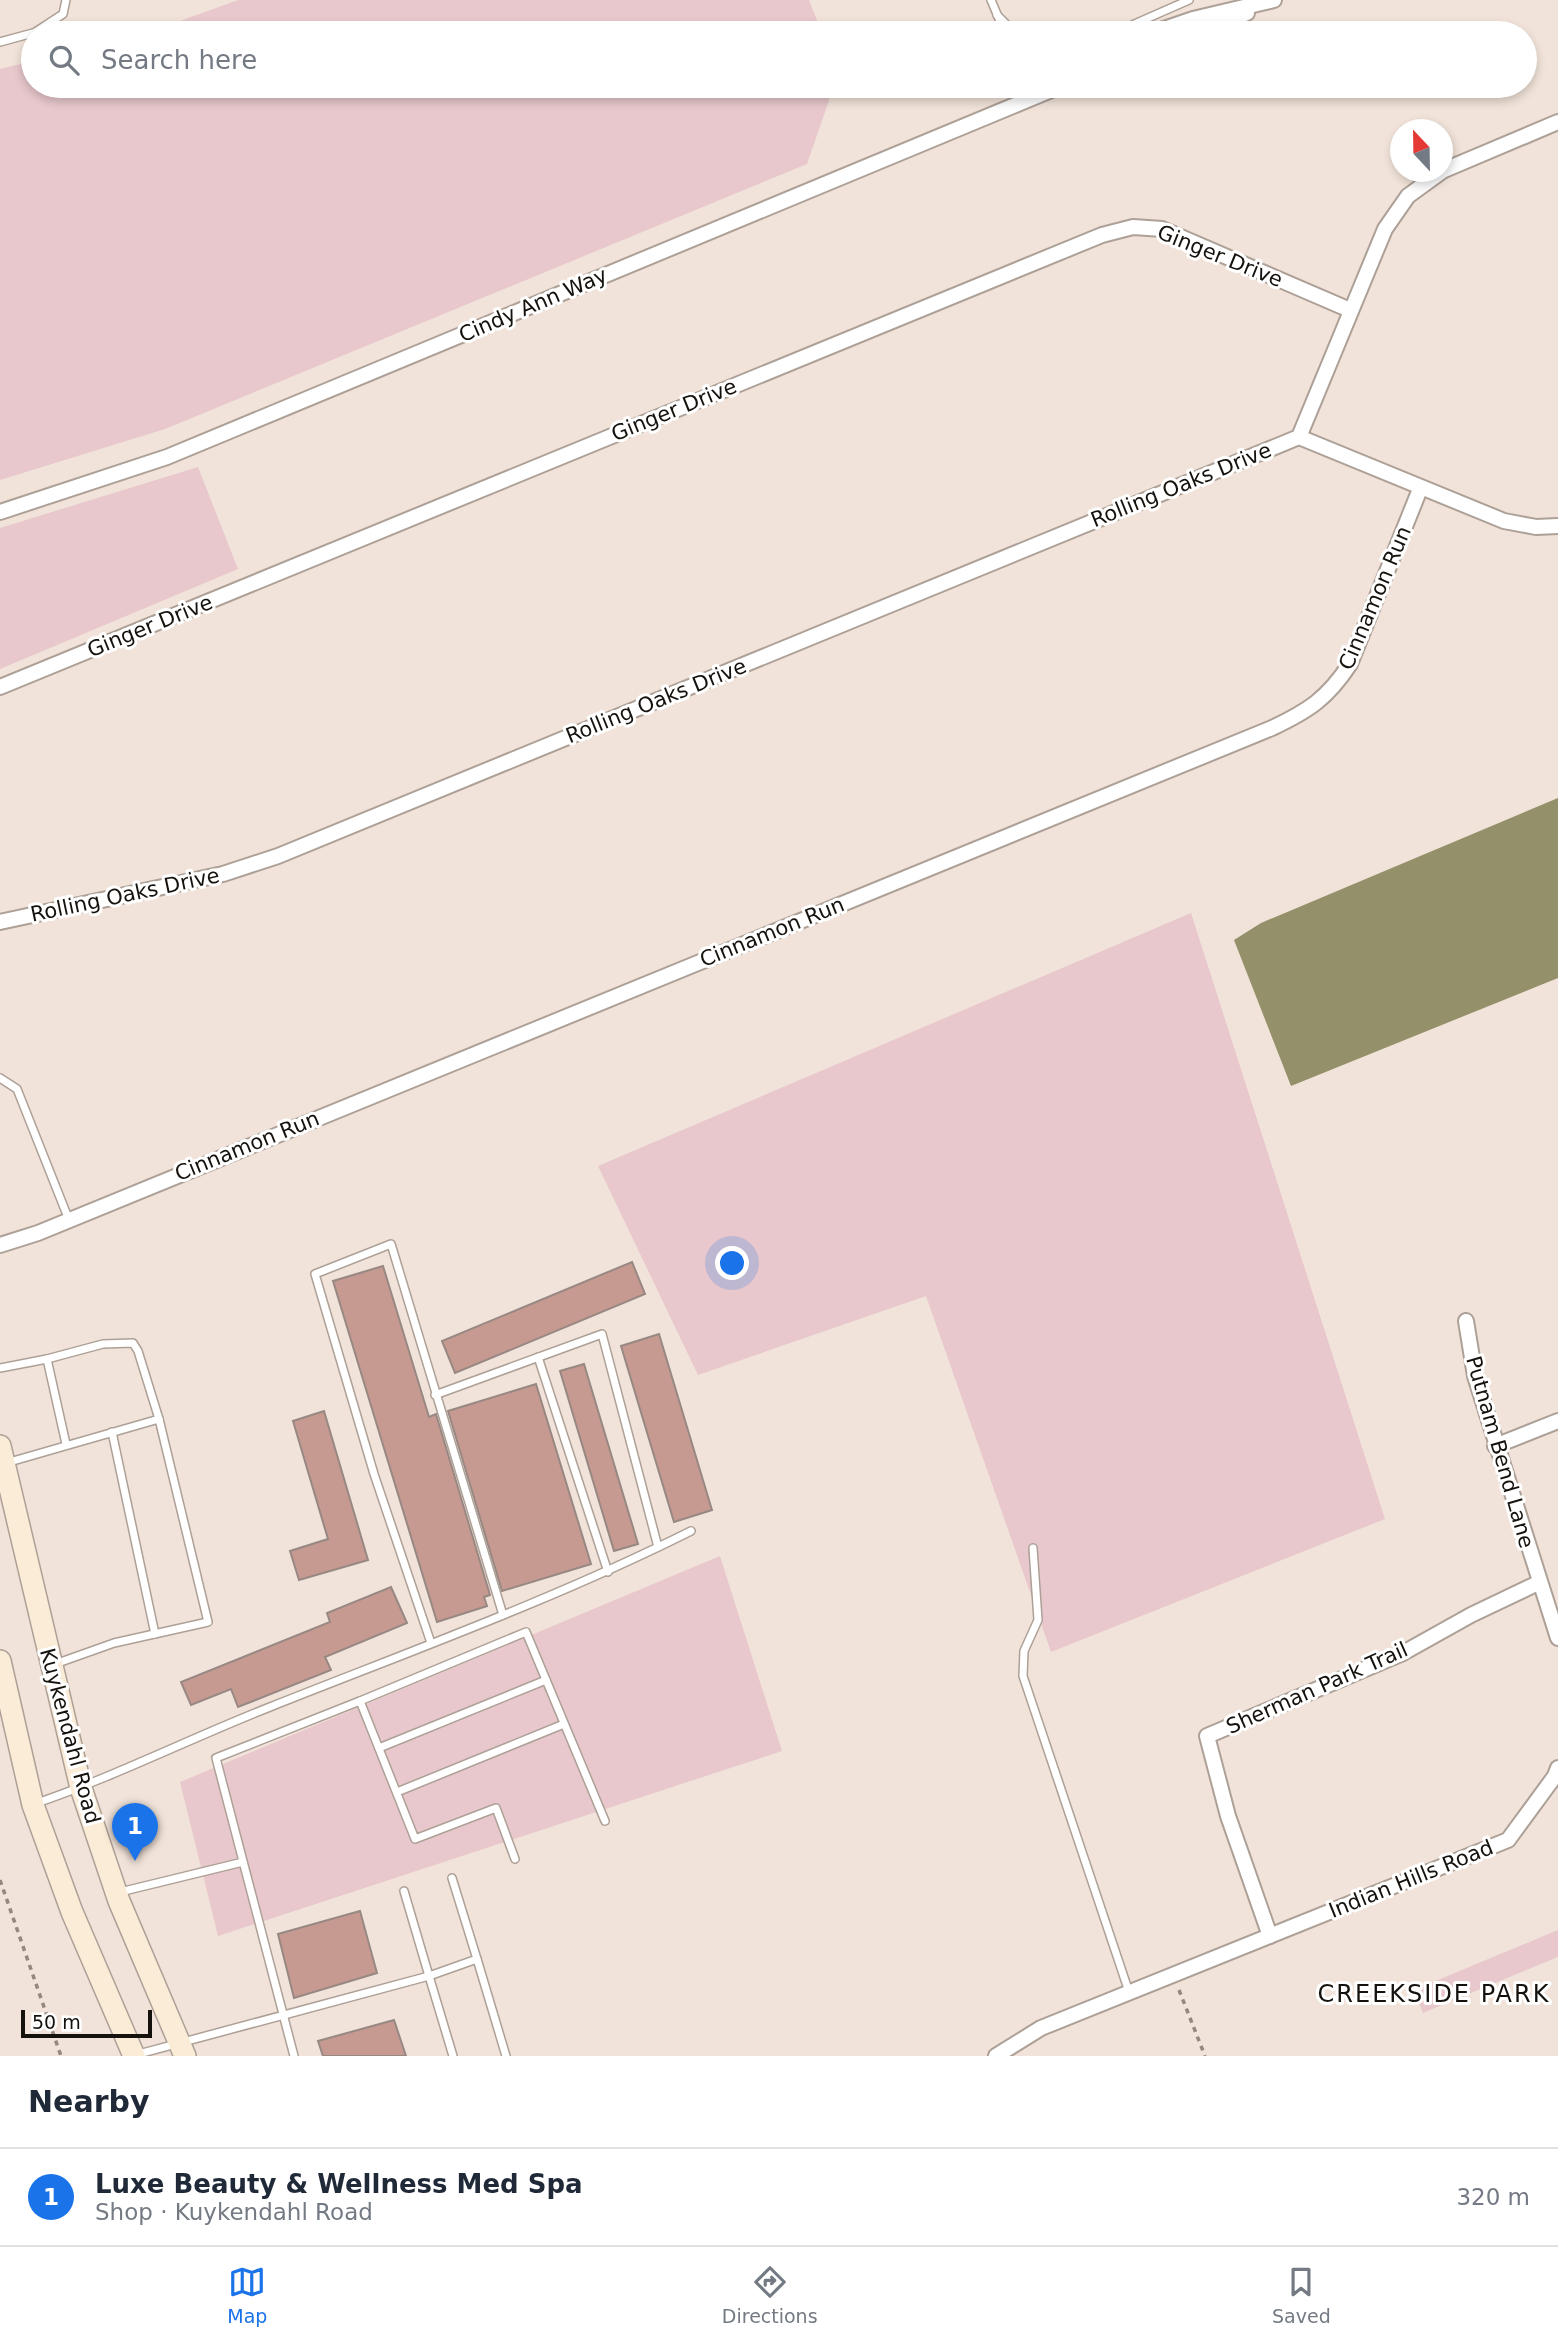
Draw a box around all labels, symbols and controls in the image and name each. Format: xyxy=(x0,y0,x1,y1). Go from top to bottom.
search box xyxy=(21,21,1537,98)
icon: search xyxy=(45,41,83,79)
text: Search here xyxy=(101,45,257,75)
north arrow xyxy=(1390,119,1453,182)
street label: Ginger Drive xyxy=(1154,220,1286,292)
street label: Cindy Ann Way xyxy=(455,263,611,347)
street label: Ginger Drive xyxy=(608,374,740,446)
street label: Rolling Oaks Drive xyxy=(1087,438,1275,532)
street label: Cinnamon Run xyxy=(1334,523,1416,673)
street label: Ginger Drive xyxy=(84,590,216,662)
street label: Rolling Oaks Drive xyxy=(562,654,750,748)
street label: Rolling Oaks Drive xyxy=(28,863,222,927)
street label: Cinnamon Run xyxy=(696,892,848,972)
street label: Cinnamon Run xyxy=(171,1106,323,1186)
your location xyxy=(715,1246,749,1280)
street label: Putnam Bend Lane xyxy=(1461,1353,1539,1551)
street label: Sherman Park Trail xyxy=(1223,1637,1411,1739)
street label: Kuykendahl Road xyxy=(35,1646,105,1826)
pin: 1 xyxy=(112,1803,158,1861)
street label: Indian Hills Road xyxy=(1325,1835,1497,1923)
district label: CREEKSIDE PARK xyxy=(1318,1980,1550,2008)
scale bar xyxy=(21,2007,152,2039)
text: 50 m xyxy=(32,2011,81,2033)
text: Nearby xyxy=(28,2084,150,2119)
text: Luxe Beauty & Wellness Med Spa xyxy=(95,2169,583,2199)
text: 1 xyxy=(43,2184,59,2210)
text: 320 m xyxy=(1456,2184,1530,2210)
text: Shop · Kuykendahl Road xyxy=(95,2199,373,2225)
tab: Map xyxy=(227,2263,267,2327)
tab: Directions xyxy=(722,2263,818,2327)
tab: Saved xyxy=(1272,2263,1331,2327)

